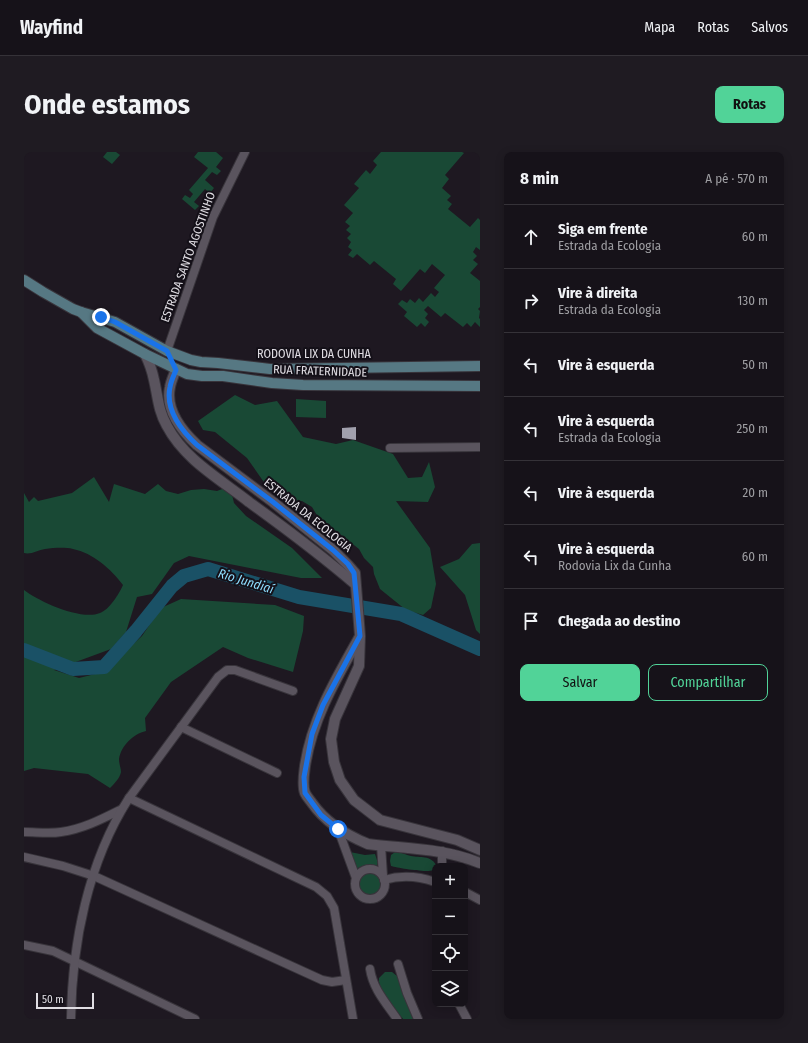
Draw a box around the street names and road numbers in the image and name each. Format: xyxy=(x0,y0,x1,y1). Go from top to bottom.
street label: ESTRADA SANTO AGOSTINHO xyxy=(158,190,218,324)
street label: RODOVIA LIX DA CUNHA xyxy=(257,347,372,361)
street label: RUA FRATERNIDADE xyxy=(273,362,368,380)
street label: ESTRADA DA ECOLOGIA xyxy=(261,475,355,555)

